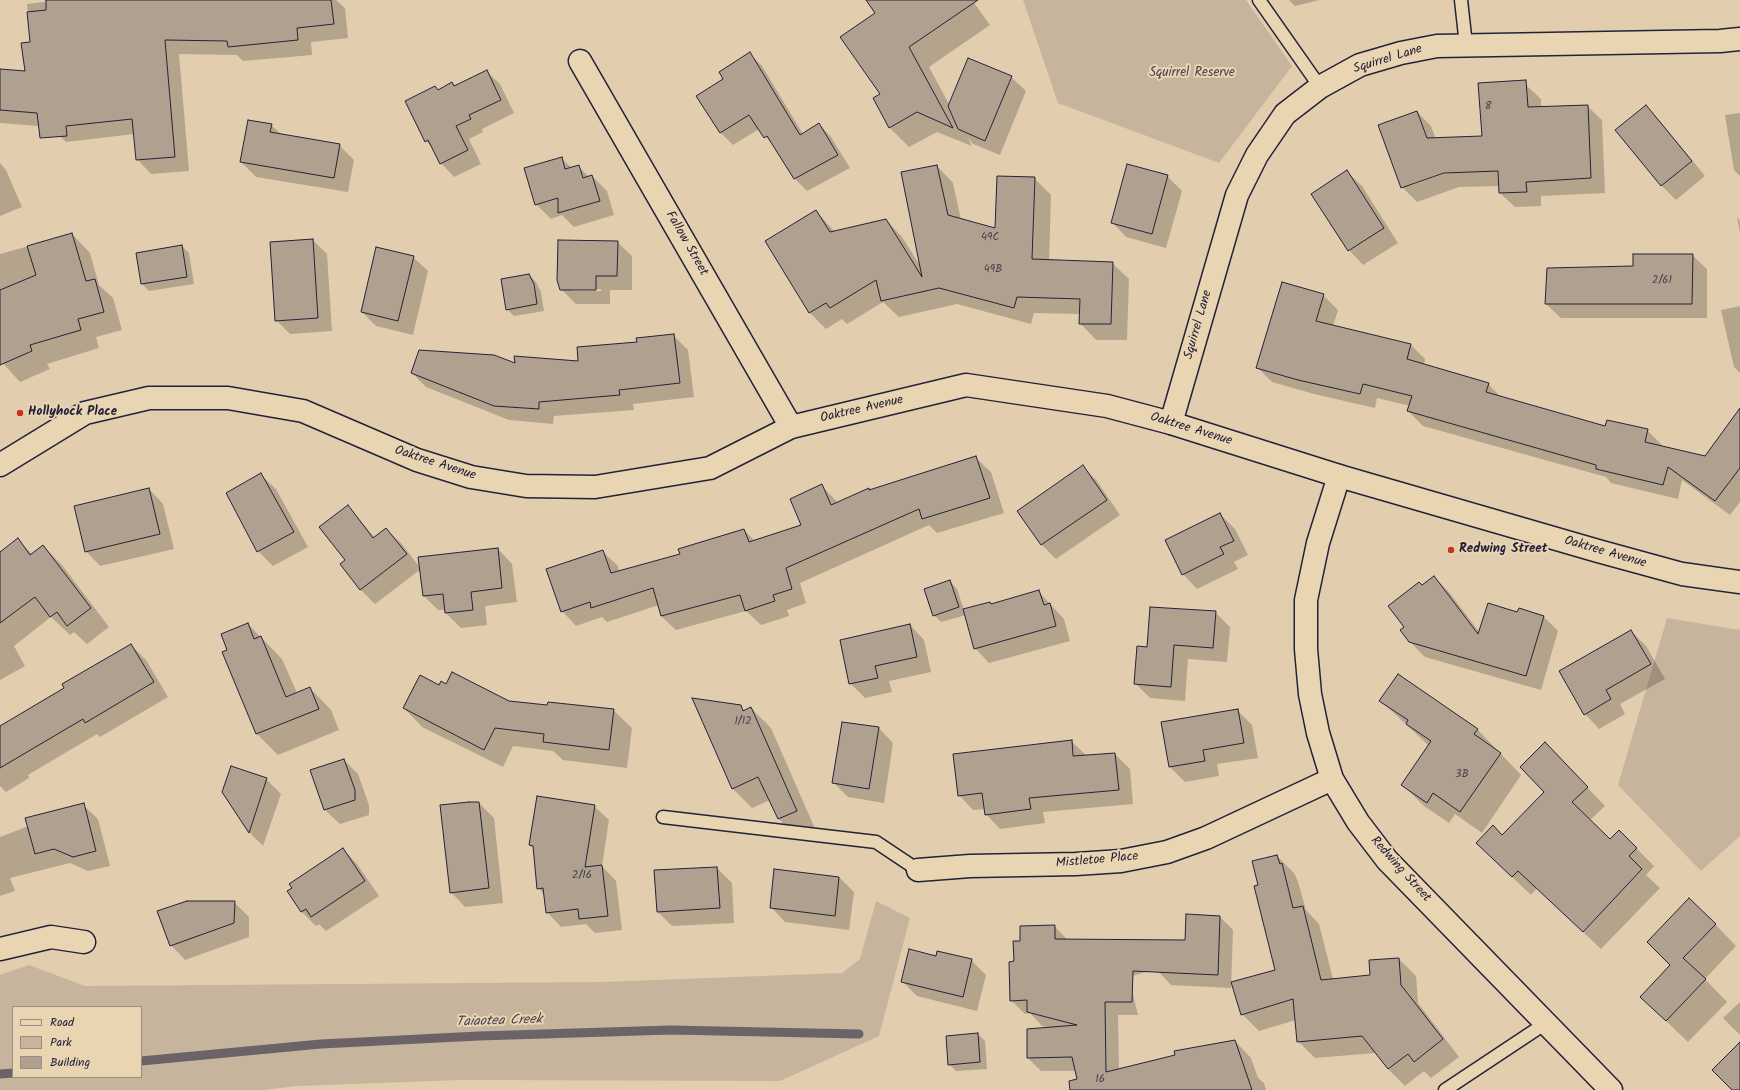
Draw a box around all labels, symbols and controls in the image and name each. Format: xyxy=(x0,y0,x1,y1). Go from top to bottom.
street label: Squirrel Lane xyxy=(1352,42,1424,78)
park label: Squirrel Reserve xyxy=(1149,66,1235,82)
house number: 8 xyxy=(1485,100,1491,114)
street label: Fallow Street xyxy=(661,209,711,279)
house number: 49C xyxy=(981,231,999,245)
house number: 49B xyxy=(984,263,1002,277)
house number: 2/61 xyxy=(1652,274,1672,288)
street label: Squirrel Lane xyxy=(1182,289,1216,361)
street label: Oaktree Avenue xyxy=(819,393,905,427)
place label: Hollyhock Place xyxy=(28,405,117,421)
marker: Hollyhock Place xyxy=(15,408,25,418)
street label: Oaktree Avenue xyxy=(1148,410,1234,450)
street label: Oaktree Avenue xyxy=(392,443,478,485)
street label: Oaktree Avenue xyxy=(1562,534,1648,572)
place label: Redwing Street xyxy=(1459,542,1548,558)
marker: Redwing Street xyxy=(1446,545,1456,555)
house number: 1/12 xyxy=(734,715,752,729)
house number: 3B xyxy=(1455,768,1469,782)
street label: Redwing Street xyxy=(1366,834,1434,906)
street label: Mistletoe Place xyxy=(1055,850,1139,872)
house number: 2/16 xyxy=(572,869,592,883)
legend xyxy=(12,1006,142,1078)
water label: Taiaotea Creek xyxy=(456,1012,542,1032)
text: Road xyxy=(50,1013,74,1032)
text: Park xyxy=(50,1033,72,1052)
text: Building xyxy=(50,1053,90,1072)
house number: 16 xyxy=(1095,1073,1105,1087)

